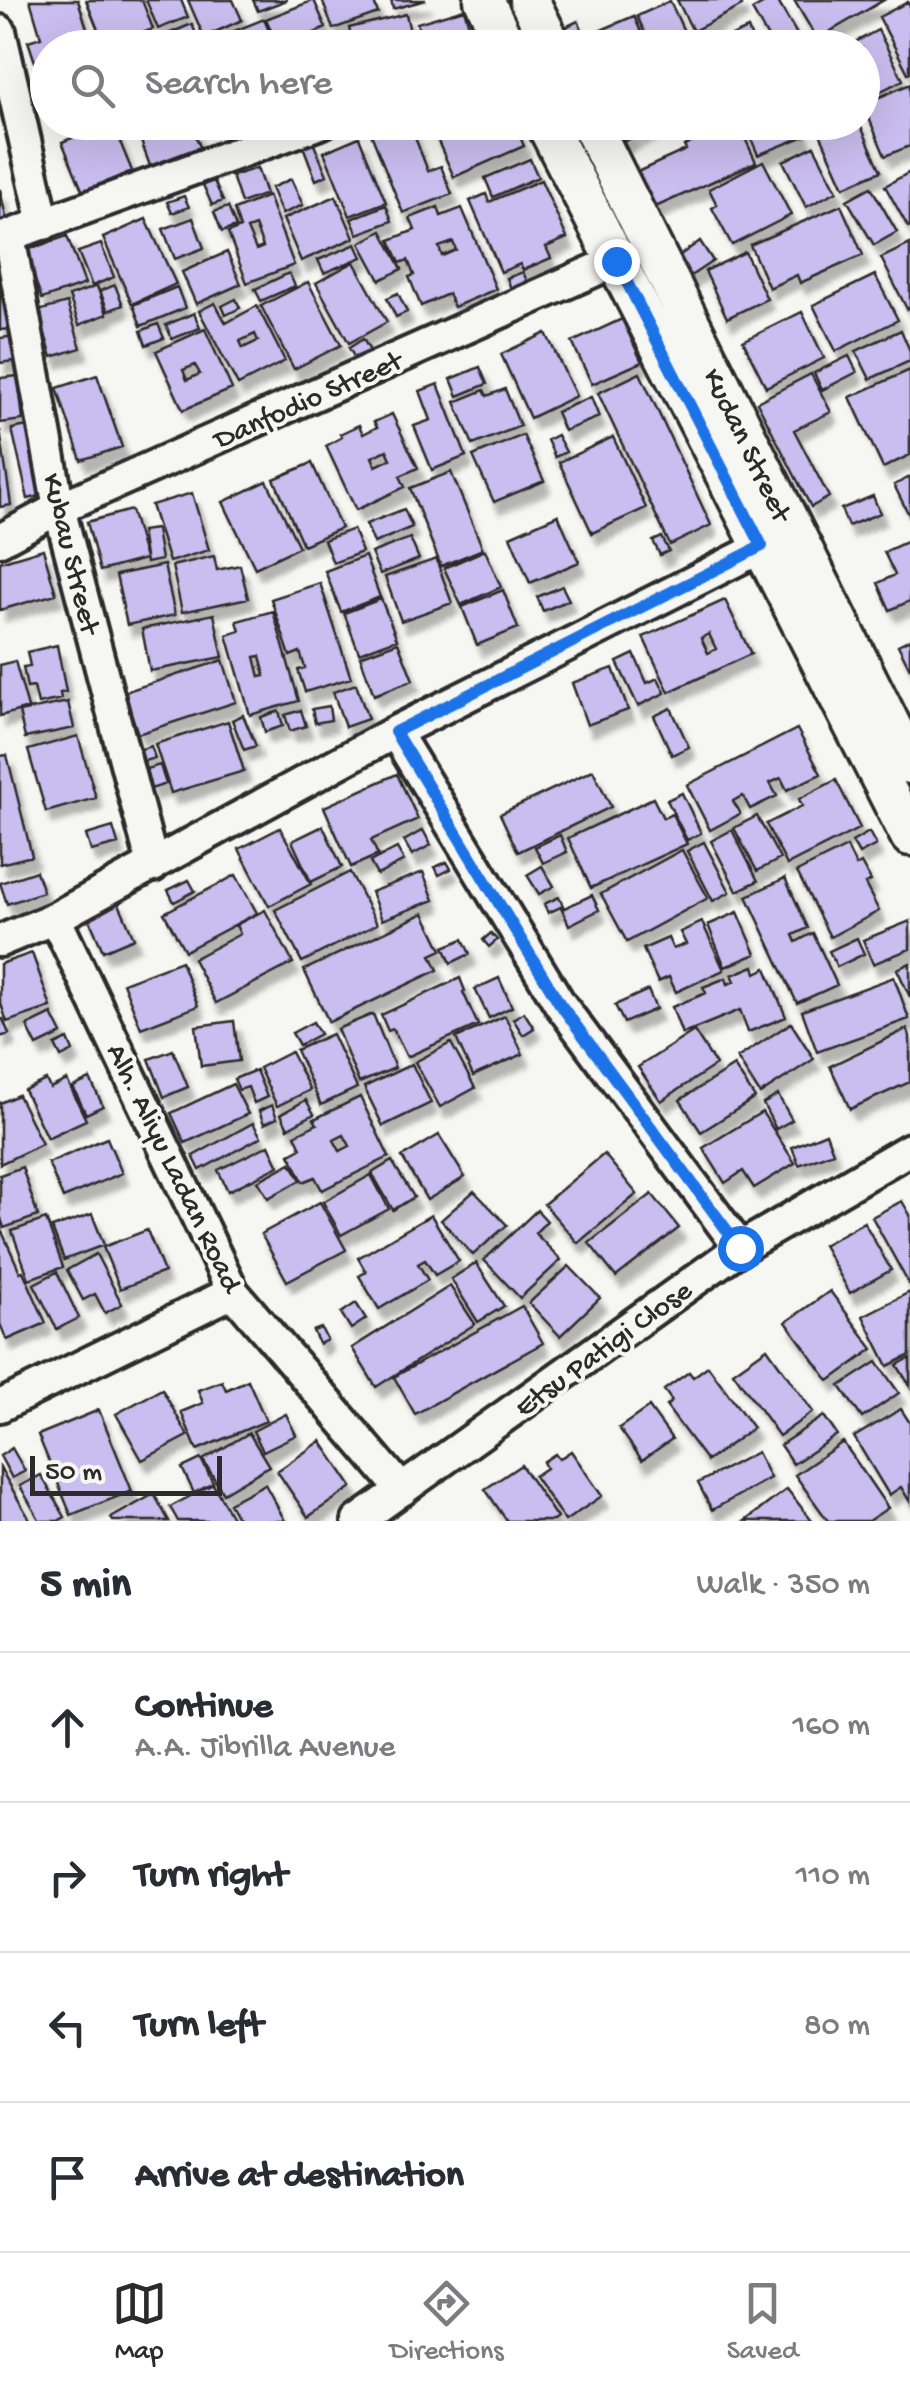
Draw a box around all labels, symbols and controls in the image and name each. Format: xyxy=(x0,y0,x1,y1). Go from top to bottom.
search box xyxy=(30,30,880,140)
icon: search xyxy=(65,58,120,113)
text: Search here xyxy=(145,63,332,107)
route end xyxy=(594,239,640,285)
street label: Danfodio Street xyxy=(208,344,411,460)
street label: Kudan Street xyxy=(693,364,798,531)
street label: Kubau Street xyxy=(32,470,106,641)
street label: Alh. Aliyu Ladan Road xyxy=(97,1039,248,1301)
route start xyxy=(718,1226,764,1272)
street label: Etsu Patigi Close xyxy=(509,1274,701,1427)
scale bar xyxy=(30,1451,222,1496)
text: 50 m xyxy=(45,1457,102,1490)
text: 5 min xyxy=(40,1562,131,1611)
text: Walk · 350 m xyxy=(697,1567,870,1605)
text: Continue xyxy=(135,1686,273,1730)
icon: ahead xyxy=(40,1700,95,1755)
text: 160 m xyxy=(792,1708,870,1746)
text: A.A. Jibrilla Avenue xyxy=(135,1730,395,1768)
icon: right xyxy=(40,1850,95,1905)
text: Turn right xyxy=(135,1855,287,1899)
text: 110 m xyxy=(796,1858,870,1896)
icon: left xyxy=(40,2000,95,2055)
text: Turn left xyxy=(135,2005,263,2049)
text: 80 m xyxy=(804,2008,870,2046)
icon: arrive xyxy=(40,2150,95,2205)
text: Arrive at destination xyxy=(135,2155,464,2199)
tab: Map xyxy=(112,2276,167,2369)
tab: Directions xyxy=(390,2276,504,2369)
tab: Saved xyxy=(727,2276,798,2369)

